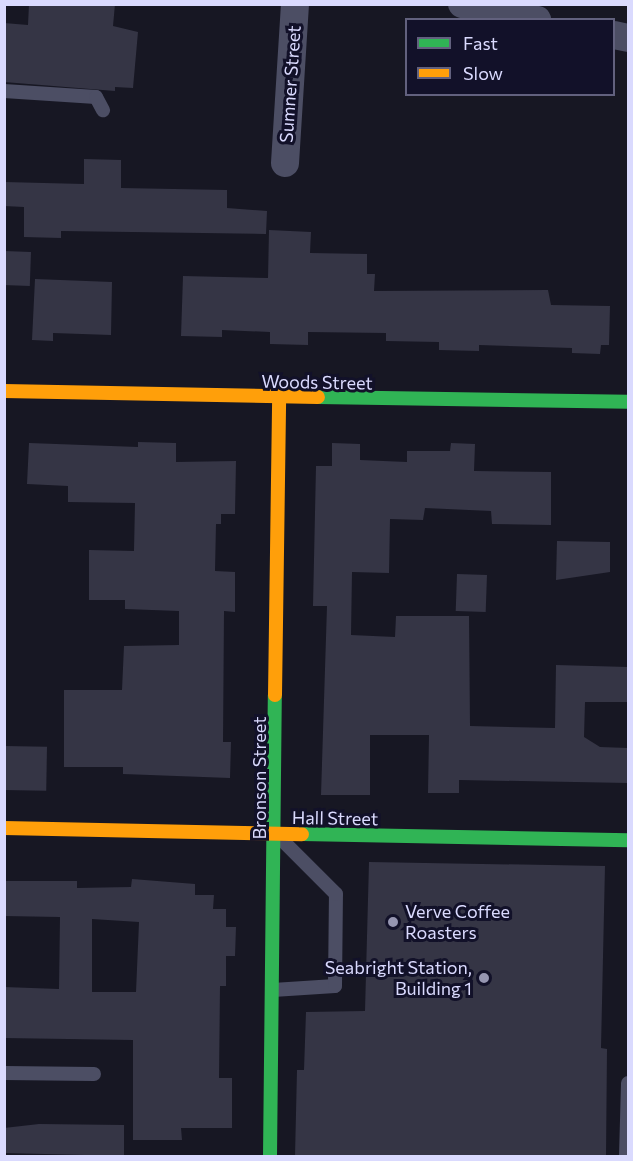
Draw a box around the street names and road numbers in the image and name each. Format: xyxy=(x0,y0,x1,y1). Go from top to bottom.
street label: Sumner Street xyxy=(275,25,305,143)
street label: Woods Street xyxy=(261,370,373,394)
street label: Bronson Street xyxy=(248,716,270,840)
street label: Hall Street xyxy=(292,806,378,830)

